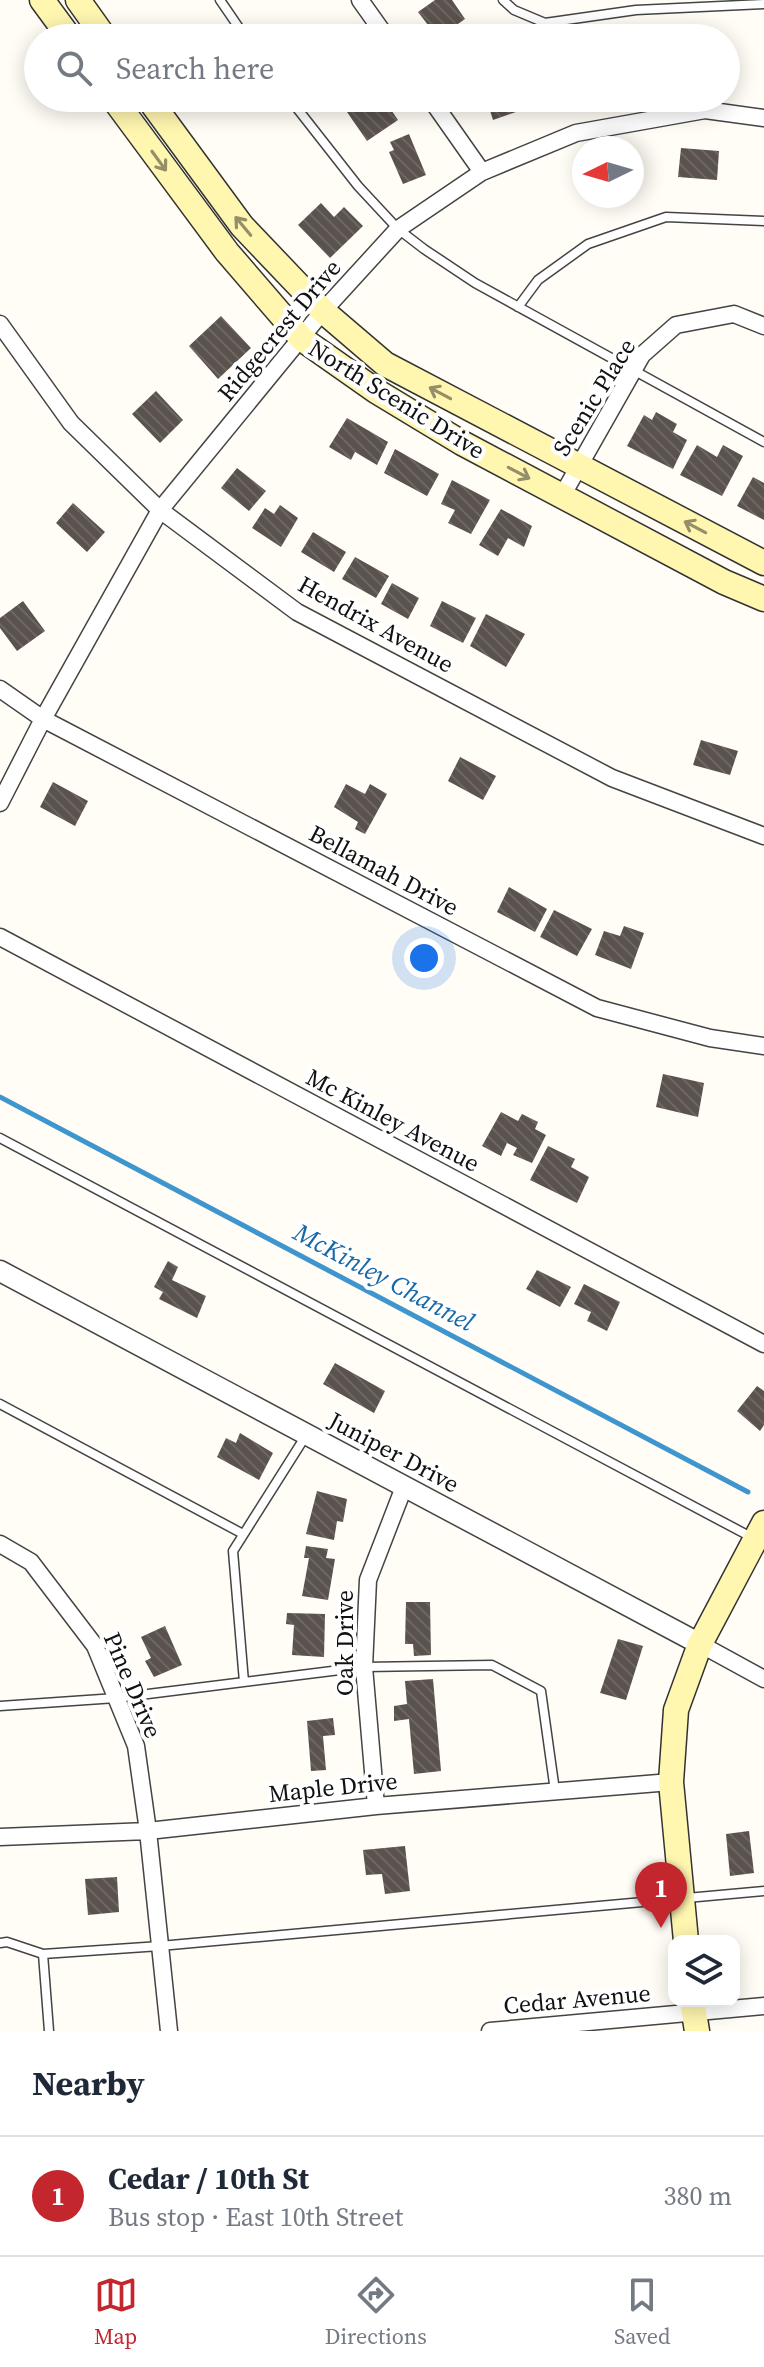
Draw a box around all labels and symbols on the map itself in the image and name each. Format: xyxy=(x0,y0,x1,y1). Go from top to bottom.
north arrow xyxy=(572,136,644,208)
one-way arrow xyxy=(150,150,167,172)
one-way arrow xyxy=(234,216,252,237)
street label: Ridgecrest Drive xyxy=(210,252,348,408)
street label: North Scenic Drive xyxy=(303,331,491,467)
street label: Scenic Place xyxy=(545,332,643,462)
one-way arrow xyxy=(429,384,452,400)
one-way arrow xyxy=(507,466,531,482)
one-way arrow xyxy=(683,519,707,535)
street label: Hendrix Avenue xyxy=(292,568,460,680)
street label: Bellamah Drive xyxy=(303,817,465,923)
your location xyxy=(404,938,444,978)
street label: Mc Kinley Avenue xyxy=(300,1060,486,1180)
water label: McKinley Channel xyxy=(287,1214,481,1340)
street label: Juniper Drive xyxy=(322,1403,465,1500)
street label: Oak Drive xyxy=(328,1590,361,1696)
street label: Pine Drive xyxy=(96,1627,170,1743)
street label: Maple Drive xyxy=(267,1764,399,1810)
pin: 1 xyxy=(635,1862,687,1928)
street label: Cedar Avenue xyxy=(502,1976,652,2022)

